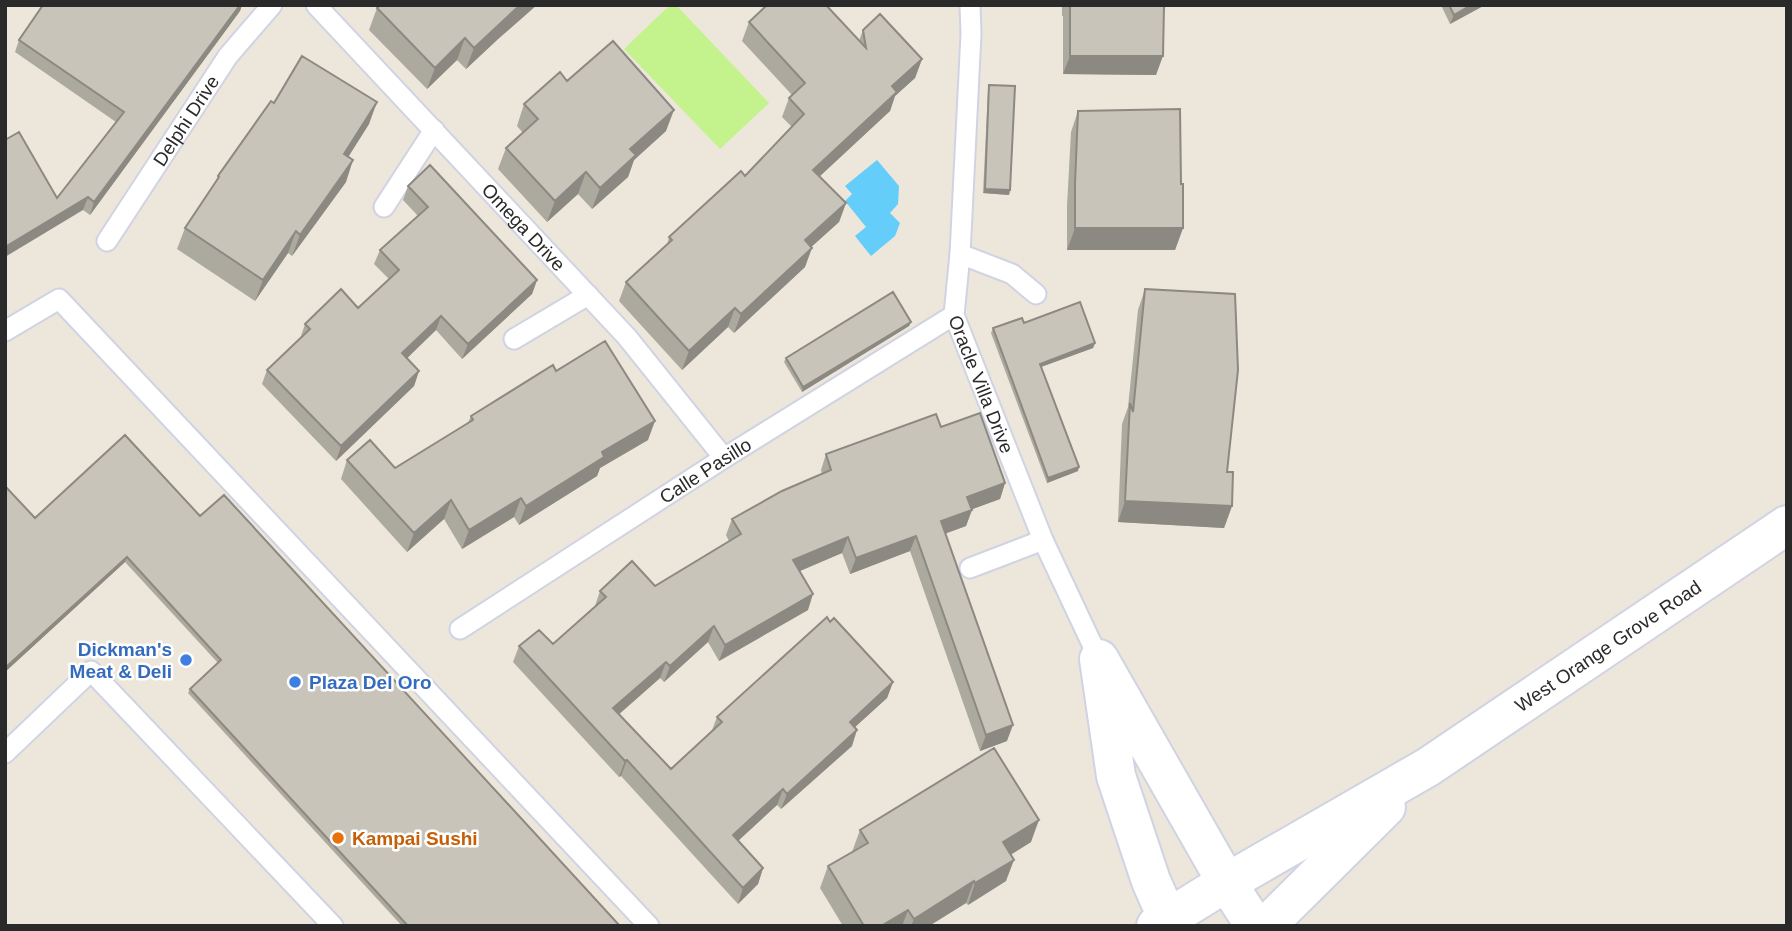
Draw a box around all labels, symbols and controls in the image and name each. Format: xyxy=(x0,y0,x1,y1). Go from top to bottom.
street label: Delphi Drive xyxy=(149,71,223,170)
street label: Omega Drive xyxy=(478,179,570,275)
street label: Oracle Villa Drive xyxy=(945,312,1018,456)
street label: Calle Pasillo xyxy=(655,433,755,508)
street label: West Orange Grove Road xyxy=(1511,576,1705,716)
place label: Dickman's Meat & Deli xyxy=(70,639,172,682)
marker: Dickman's Meat & Deli xyxy=(178,652,194,668)
place label: Plaza Del Oro xyxy=(309,672,432,693)
marker: Plaza Del Oro xyxy=(287,674,303,690)
place label: Kampai Sushi xyxy=(352,828,478,849)
marker: Kampai Sushi xyxy=(330,830,346,846)

